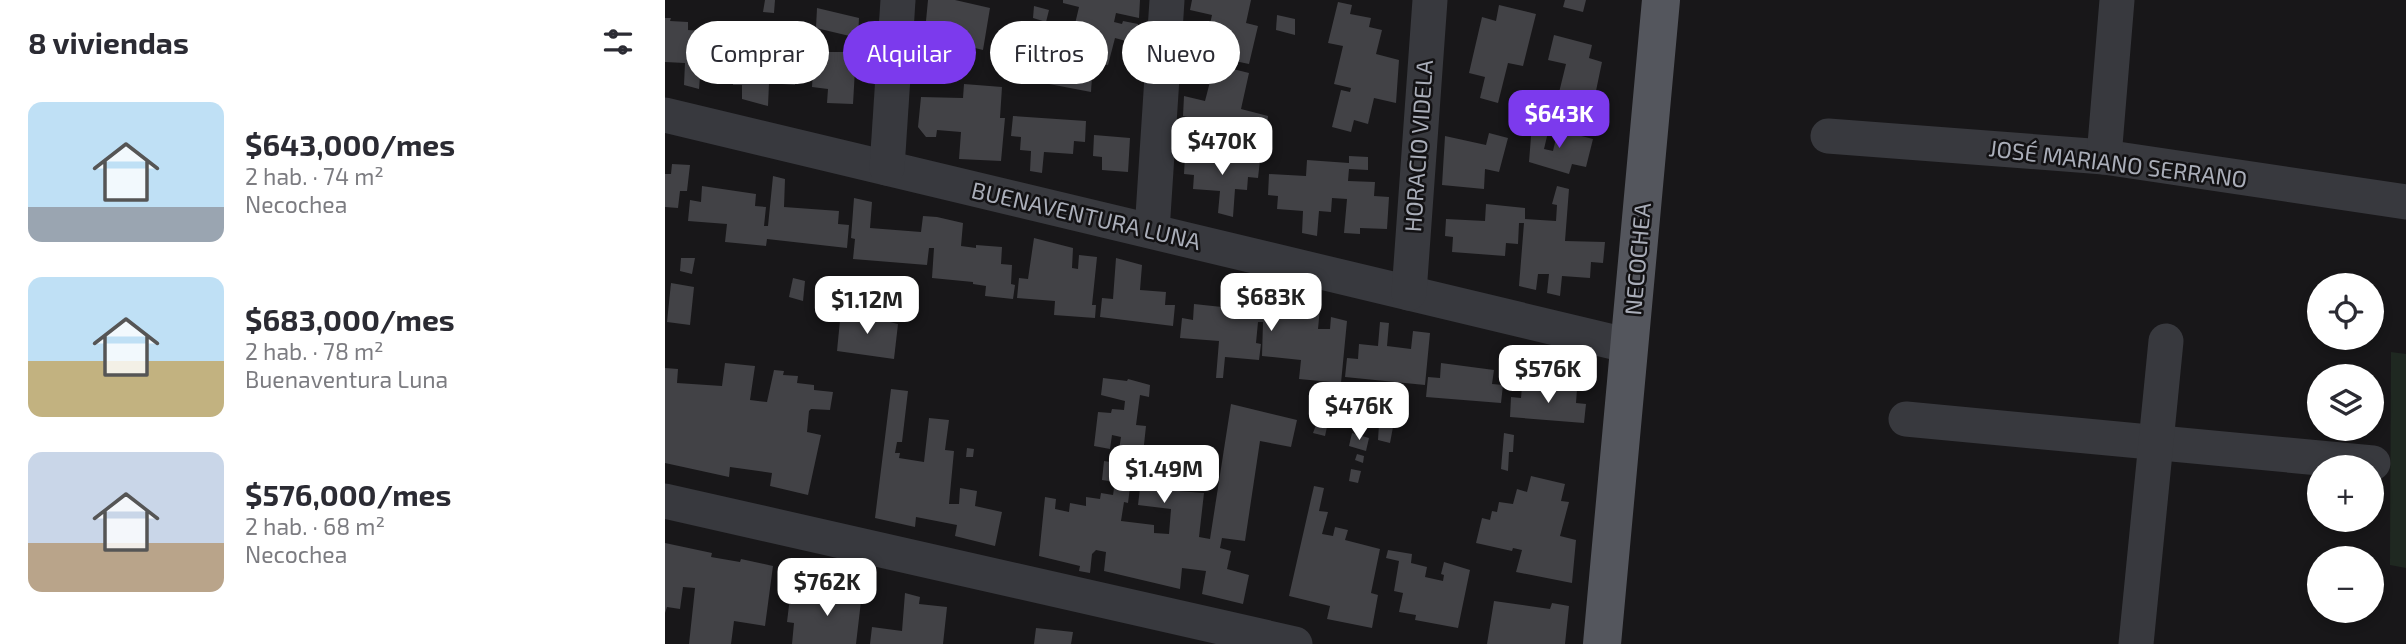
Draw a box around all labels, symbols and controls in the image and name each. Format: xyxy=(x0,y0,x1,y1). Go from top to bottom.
chip: Comprar xyxy=(686,21,829,84)
chip: Alquilar xyxy=(843,21,976,84)
chip: Filtros xyxy=(990,21,1108,84)
chip: Nuevo xyxy=(1122,21,1240,84)
icon: filters xyxy=(599,23,637,61)
text: 8 viviendas xyxy=(28,24,189,60)
street label: HORACIO VIDELA xyxy=(1398,58,1438,233)
pin: $643K xyxy=(1510,90,1608,150)
text: $643K xyxy=(1524,99,1594,127)
pin: $470K xyxy=(1173,118,1271,177)
text: $643,000/mes xyxy=(245,126,455,162)
text: $470K xyxy=(1187,126,1257,154)
icon: home xyxy=(84,130,168,214)
street label: JOSÉ MARIANO SERRANO xyxy=(1987,133,2249,193)
text: 2 hab. · 74 m² xyxy=(245,162,384,190)
street label: BUENAVENTURA LUNA xyxy=(969,175,1204,255)
text: Necochea xyxy=(245,190,347,218)
street label: NECOCHEA xyxy=(1618,201,1656,316)
map controls xyxy=(2307,273,2384,623)
button: locate xyxy=(2307,273,2384,350)
pin: $683K xyxy=(1222,274,1320,333)
pin: $1.12M xyxy=(810,276,924,336)
text: $683K xyxy=(1237,282,1305,310)
text: $1.12M xyxy=(831,285,903,313)
text: $683,000/mes xyxy=(245,301,455,337)
icon: home xyxy=(84,305,168,389)
text: 2 hab. · 78 m² xyxy=(245,337,384,365)
pin: $576K xyxy=(1499,346,1597,405)
text: $576K xyxy=(1515,354,1581,382)
button: layers xyxy=(2307,364,2384,441)
text: Buenaventura Luna xyxy=(245,365,448,393)
pin: $476K xyxy=(1310,382,1408,442)
text: $476K xyxy=(1325,391,1393,419)
pin: $1.49M xyxy=(1107,446,1221,505)
text: $1.49M xyxy=(1125,454,1203,482)
button: + xyxy=(2307,455,2384,532)
text: $576,000/mes xyxy=(245,476,451,512)
icon: home xyxy=(84,480,168,564)
text: 2 hab. · 68 m² xyxy=(245,512,385,540)
text: Necochea xyxy=(245,540,347,568)
button: − xyxy=(2307,546,2384,623)
pin: $762K xyxy=(778,558,876,618)
text: $762K xyxy=(794,567,861,595)

